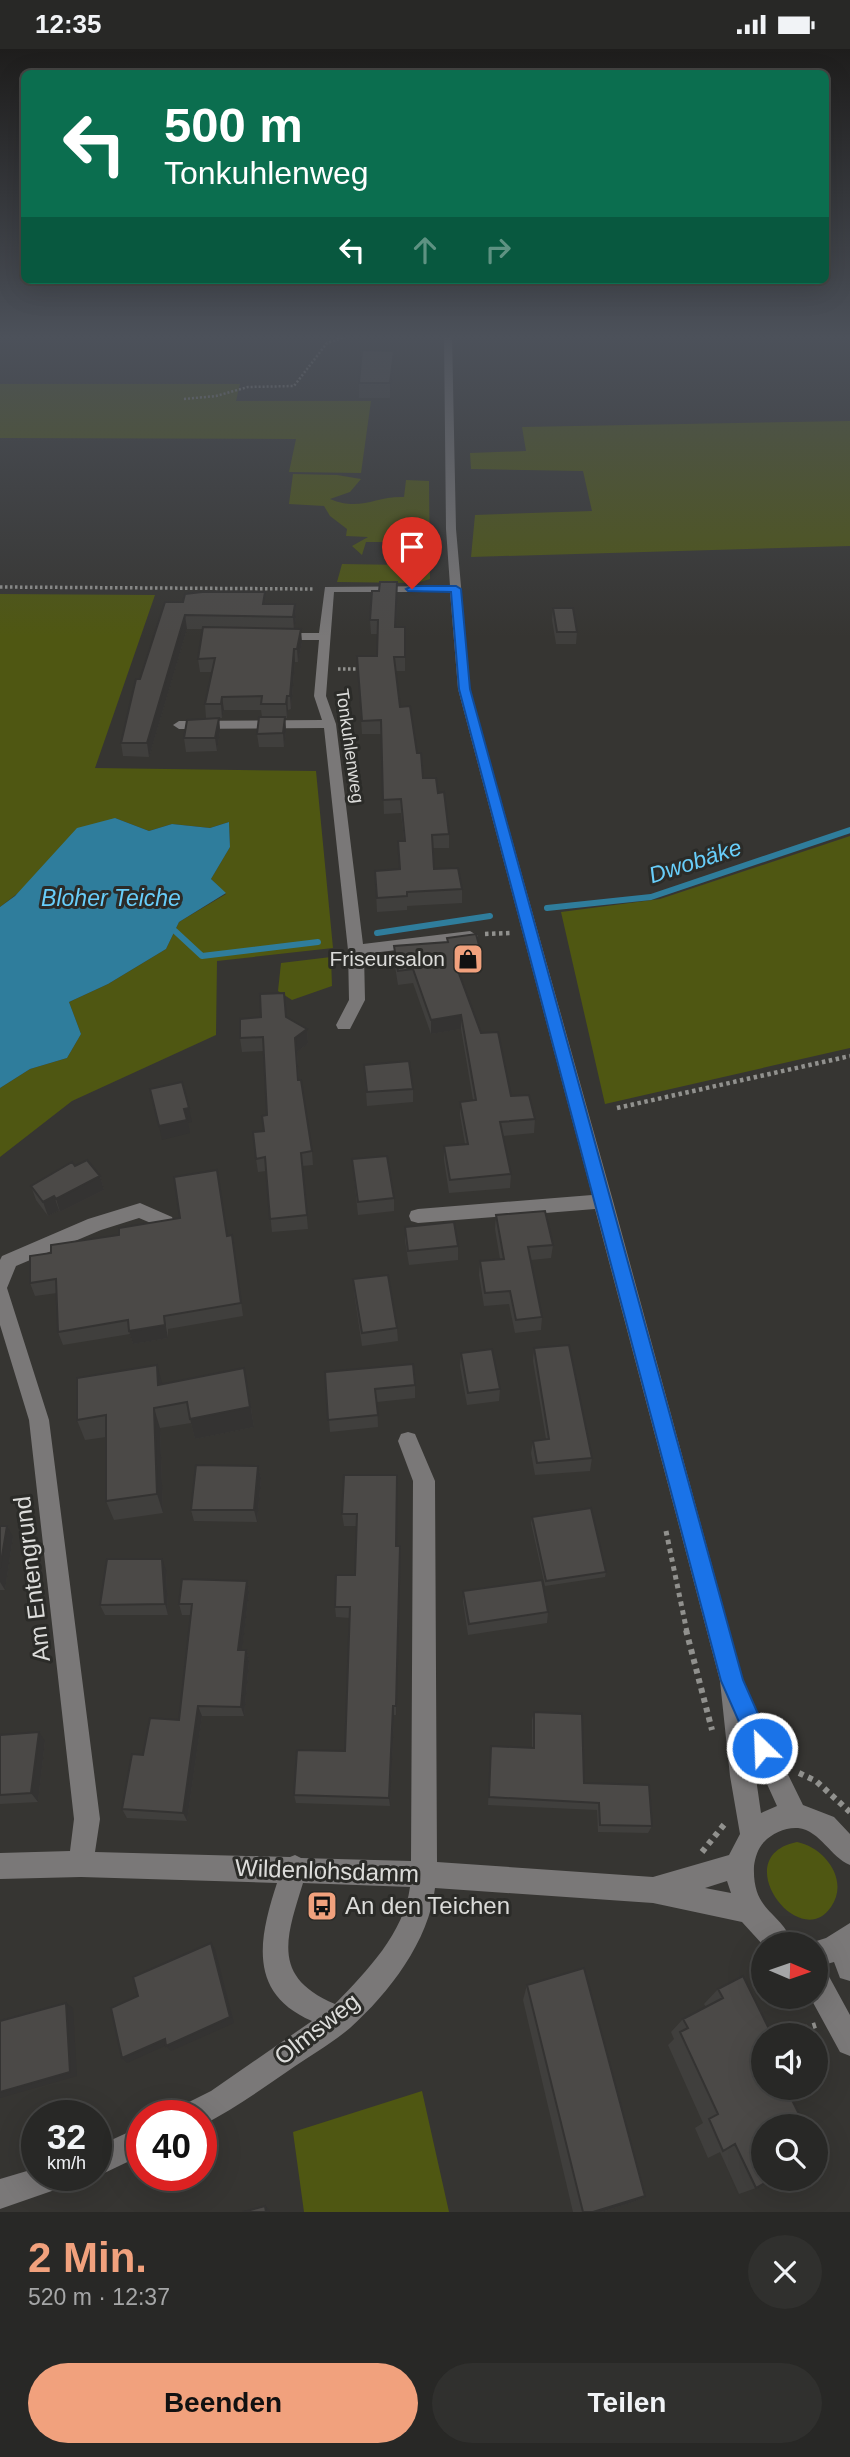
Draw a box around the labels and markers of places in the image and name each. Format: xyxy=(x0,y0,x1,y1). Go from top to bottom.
pin xyxy=(382,517,442,589)
shop icon: Friseursalon xyxy=(451,942,485,976)
place label: Friseursalon xyxy=(329,947,445,970)
bus stop icon: An den Teichen xyxy=(305,1889,339,1923)
place label: An den Teichen xyxy=(345,1892,510,1919)

